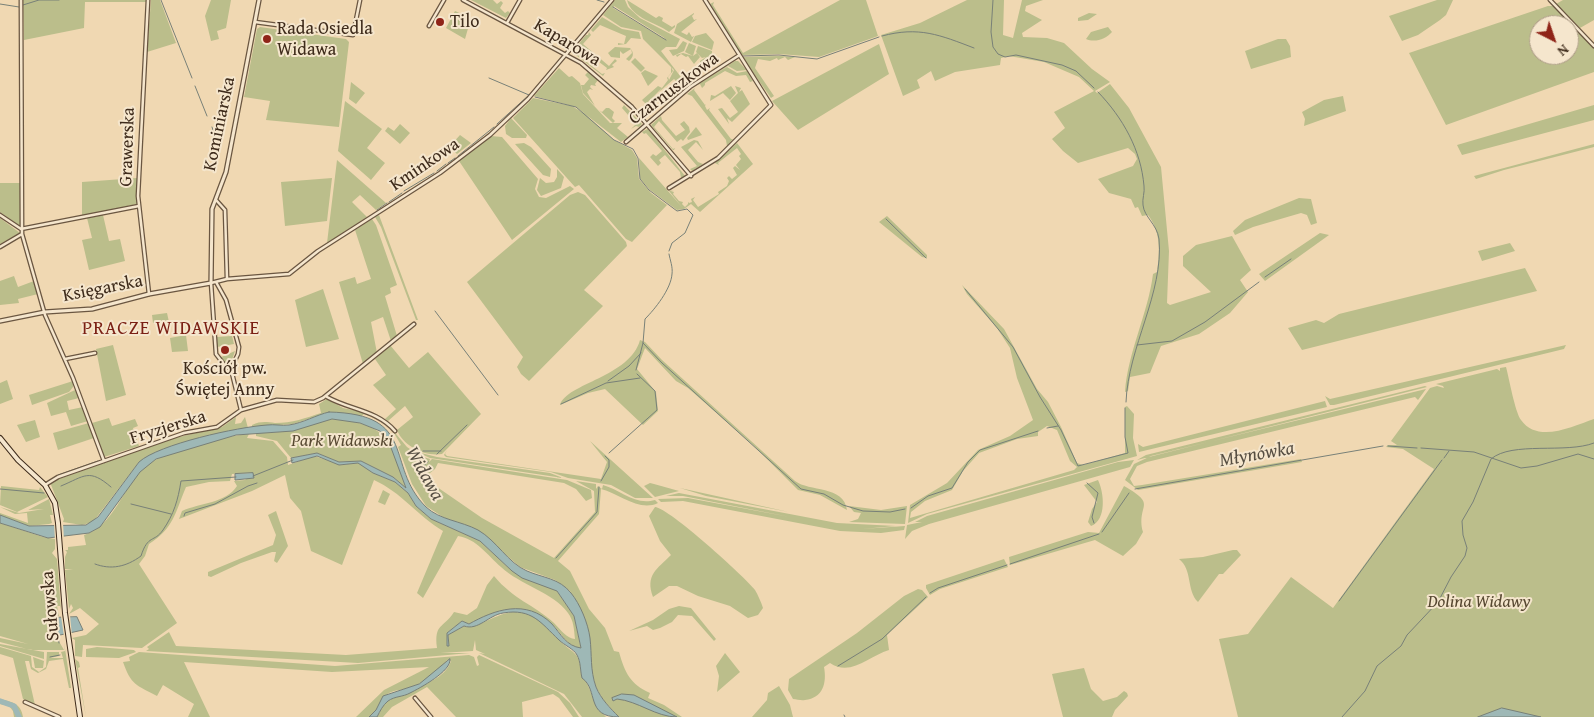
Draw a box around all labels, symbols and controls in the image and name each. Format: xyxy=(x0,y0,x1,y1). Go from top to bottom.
place label: Tilo xyxy=(450,11,479,33)
street label: Kaparowa xyxy=(530,15,604,71)
north arrow xyxy=(1529,15,1579,65)
marker: Tilo xyxy=(434,16,446,28)
place label: Rada Osiedla Widawa xyxy=(277,18,373,60)
marker: Rada Osiedla Widawa xyxy=(261,33,273,45)
text: N xyxy=(1553,40,1573,61)
street label: Czarnuszkowa xyxy=(625,48,723,130)
street label: Kominiarska xyxy=(200,75,240,173)
street label: Grawerska xyxy=(116,107,140,187)
street label: Kminkowa xyxy=(386,134,464,196)
street label: Księgarska xyxy=(61,271,145,307)
district label: PRACZE WIDAWSKIE xyxy=(80,318,262,340)
marker: Kościół pw. Świętej Anny xyxy=(219,344,231,356)
place label: Kościół pw. Świętej Anny xyxy=(176,358,274,400)
street label: Fryzjerska xyxy=(127,406,209,450)
park label: Park Widawski xyxy=(291,430,393,452)
water label: Młynówka xyxy=(1218,437,1296,473)
water label: Widawa xyxy=(400,443,448,505)
street label: Sułowska xyxy=(37,570,65,642)
park label: Dolina Widawy xyxy=(1428,591,1530,613)

